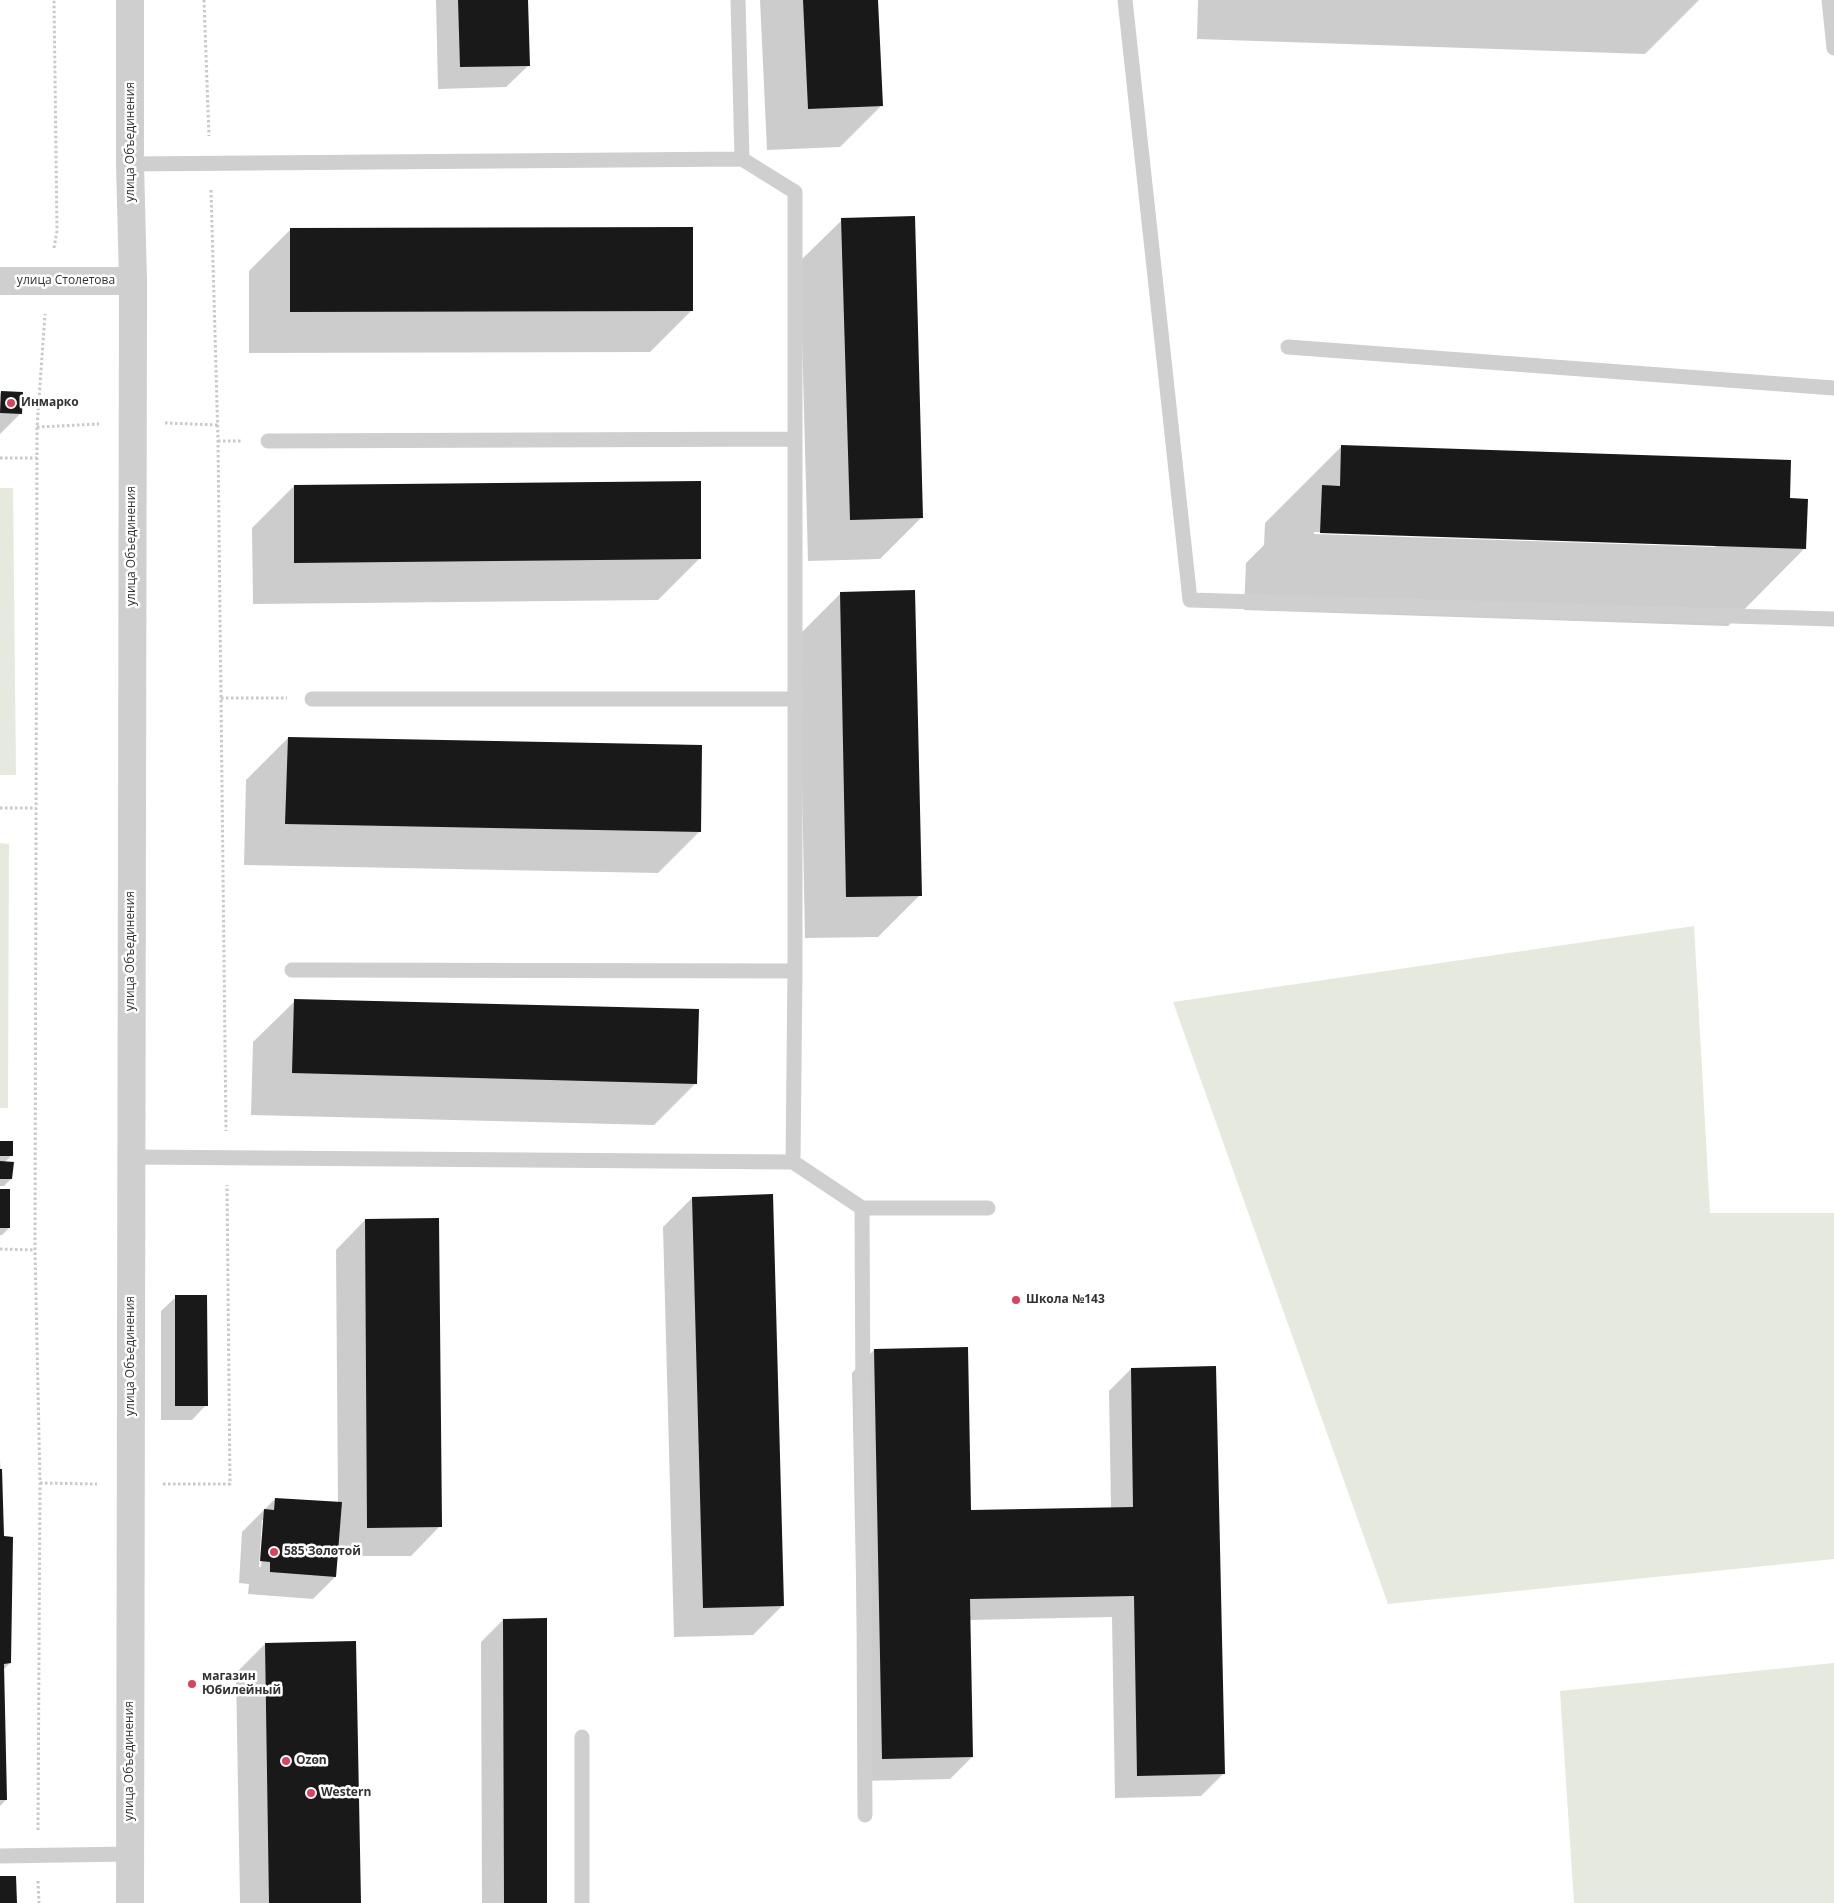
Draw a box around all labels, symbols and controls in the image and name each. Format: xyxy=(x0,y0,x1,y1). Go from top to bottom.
street label: улица Объединения xyxy=(124,82,138,202)
street label: улица Столетова xyxy=(17,274,115,288)
place label: Инмарко xyxy=(21,396,79,410)
marker: Инмарко xyxy=(5,397,17,409)
street label: улица Объединения xyxy=(125,486,139,606)
street label: улица Объединения xyxy=(124,891,138,1011)
place label: Школа №143 xyxy=(1026,1293,1105,1307)
marker: Школа №143 xyxy=(1010,1294,1022,1306)
street label: улица Объединения xyxy=(124,1296,138,1416)
place label: 585 Золотой xyxy=(284,1545,361,1559)
marker: 585 Золотой xyxy=(268,1546,280,1558)
place label: магазин Юбилейный xyxy=(202,1670,281,1698)
marker: магазин Юбилейный xyxy=(186,1678,198,1690)
street label: улица Объединения xyxy=(123,1701,137,1821)
place label: Ozon xyxy=(296,1754,327,1768)
marker: Ozon xyxy=(280,1755,292,1767)
place label: Western xyxy=(321,1786,371,1800)
marker: Western xyxy=(305,1787,317,1799)

